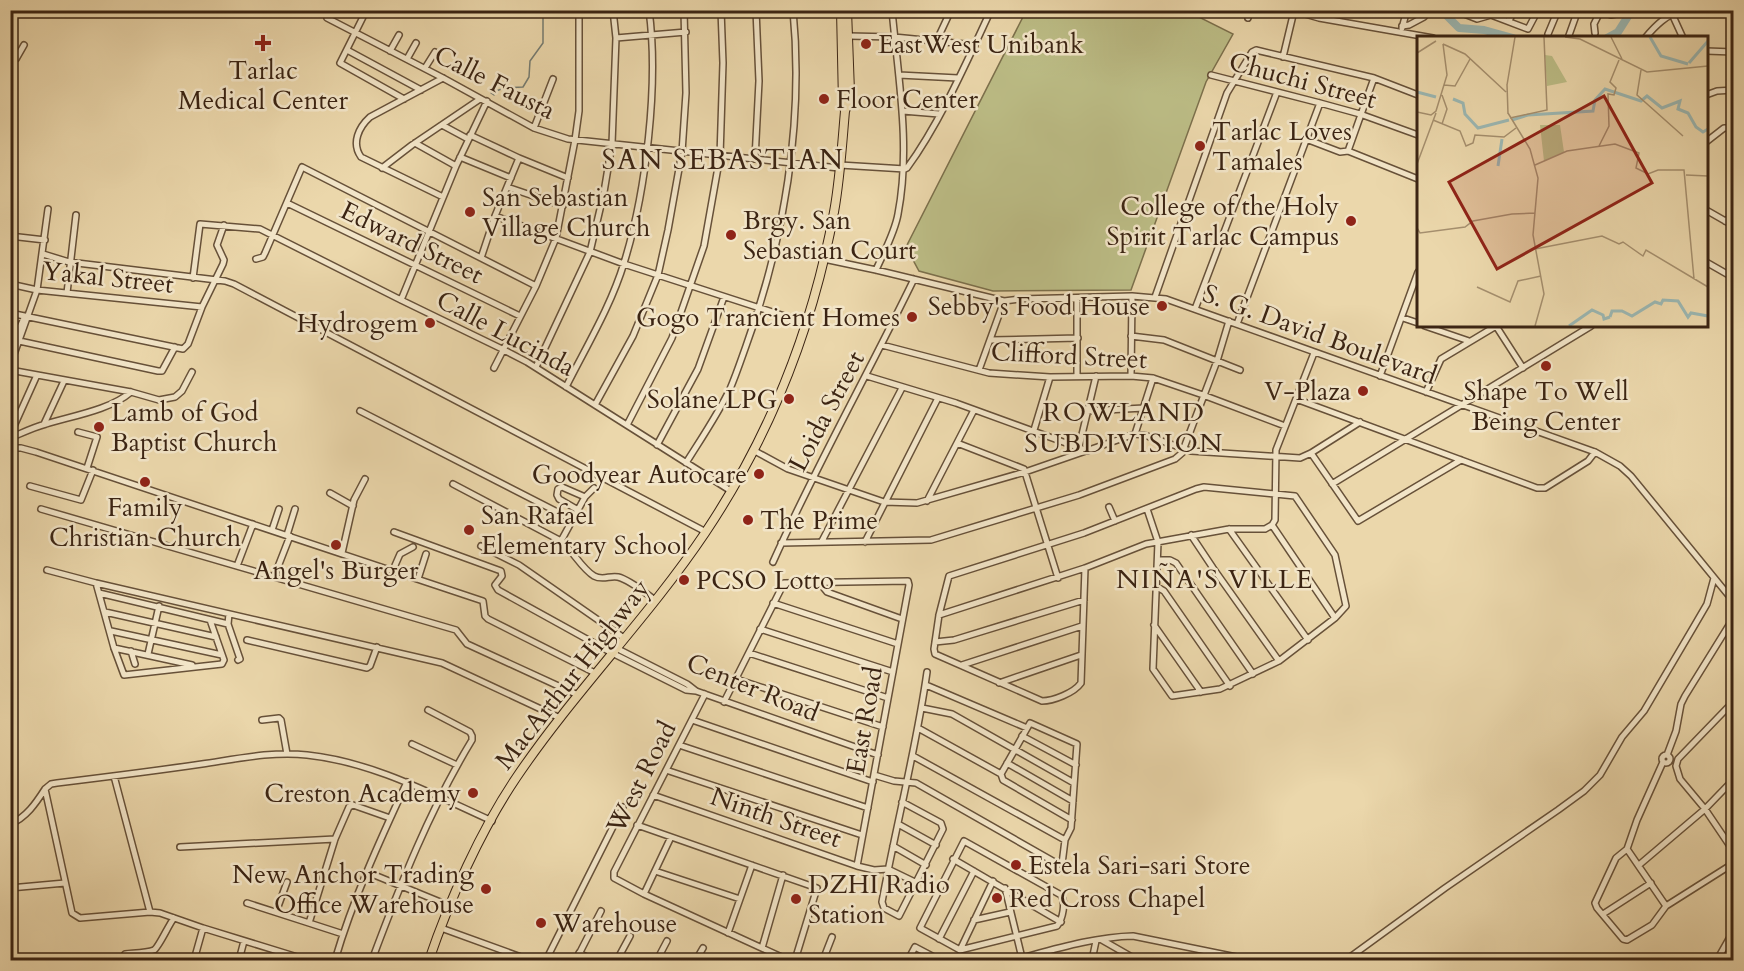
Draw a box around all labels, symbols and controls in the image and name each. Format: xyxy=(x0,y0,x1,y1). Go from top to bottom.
place label: EastWest Unibank xyxy=(878,27,1084,62)
marker: Tarlac Medical Center xyxy=(254,34,272,52)
inset map xyxy=(1417,36,1708,327)
street label: Calle Fausta xyxy=(428,37,561,128)
marker: EastWest Unibank xyxy=(859,37,873,51)
street label: Chuchi Street xyxy=(1225,44,1381,117)
place label: Tarlac Medical Center xyxy=(178,53,349,118)
place label: Floor Center xyxy=(836,82,978,117)
marker: Floor Center xyxy=(817,92,831,106)
place label: Tarlac Loves Tamales xyxy=(1212,114,1352,179)
marker: Tarlac Loves Tamales xyxy=(1193,139,1207,153)
district label: SAN SEBASTIAN xyxy=(601,141,845,179)
place label: San Sebastian Village Church xyxy=(482,180,650,245)
place label: College of the Holy Spirit Tarlac Campus xyxy=(1106,189,1339,254)
street label: Edward Street xyxy=(335,193,489,292)
place label: Brgy. San Sebastian Court xyxy=(743,203,916,268)
marker: San Sebastian Village Church xyxy=(463,205,477,219)
marker: College of the Holy Spirit Tarlac Campus xyxy=(1344,214,1358,228)
marker: Brgy. San Sebastian Court xyxy=(724,228,738,242)
street label: Yakal Street xyxy=(41,253,175,302)
street label: S. G. David Boulevard xyxy=(1198,276,1442,393)
street label: Calle Lucinda xyxy=(430,282,581,385)
place label: Sebby's Food House xyxy=(928,289,1150,324)
marker: Sebby's Food House xyxy=(1155,299,1169,313)
place label: Gogo Trancient Homes xyxy=(636,300,900,335)
place label: Hydrogem xyxy=(297,306,418,341)
marker: Gogo Trancient Homes xyxy=(905,310,919,324)
marker: Hydrogem xyxy=(423,316,437,330)
street label: Clifford Street xyxy=(990,334,1148,377)
street label: Loida Street xyxy=(780,345,873,478)
marker: Shape To Well Being Center xyxy=(1539,359,1553,373)
place label: V-Plaza xyxy=(1264,374,1351,409)
place label: Shape To Well Being Center xyxy=(1463,374,1629,439)
place label: Solane LPG xyxy=(647,382,777,417)
marker: V-Plaza xyxy=(1356,384,1370,398)
marker: Solane LPG xyxy=(782,392,796,406)
district label: ROWLAND SUBDIVISION xyxy=(1024,394,1224,462)
place label: Lamb of God Baptist Church xyxy=(111,395,277,460)
marker: Lamb of God Baptist Church xyxy=(92,420,106,434)
place label: Goodyear Autocare xyxy=(532,457,747,492)
marker: Goodyear Autocare xyxy=(752,467,766,481)
marker: Family Christian Church xyxy=(138,475,152,489)
place label: Family Christian Church xyxy=(49,490,241,555)
place label: San Rafael Elementary School xyxy=(481,498,688,563)
place label: The Prime xyxy=(760,503,878,538)
marker: The Prime xyxy=(741,513,755,527)
marker: San Rafael Elementary School xyxy=(462,523,476,537)
marker: Angel's Burger xyxy=(329,538,343,552)
place label: Angel's Burger xyxy=(253,553,419,588)
district label: NIÑA'S VILLE xyxy=(1116,561,1314,598)
place label: PCSO Lotto xyxy=(696,563,834,598)
street label: MacArthur Highway xyxy=(487,572,658,777)
marker: PCSO Lotto xyxy=(677,573,691,587)
street label: Center Road xyxy=(681,645,824,730)
street label: East Road xyxy=(838,664,891,776)
street label: West Road xyxy=(598,715,685,840)
place label: Creston Academy xyxy=(264,776,461,811)
street label: Ninth Street xyxy=(706,779,846,856)
marker: Creston Academy xyxy=(466,786,480,800)
place label: Estela Sari-sari Store xyxy=(1028,848,1251,883)
place label: New Anchor Trading Office Warehouse xyxy=(232,857,474,922)
marker: Estela Sari-sari Store xyxy=(1009,858,1023,872)
place label: DZHI Radio Station xyxy=(808,867,950,932)
place label: Red Cross Chapel xyxy=(1009,881,1205,916)
marker: New Anchor Trading Office Warehouse xyxy=(479,882,493,896)
marker: Red Cross Chapel xyxy=(990,891,1004,905)
marker: DZHI Radio Station xyxy=(789,892,803,906)
place label: Warehouse xyxy=(552,906,677,941)
marker: Warehouse xyxy=(534,916,548,930)

